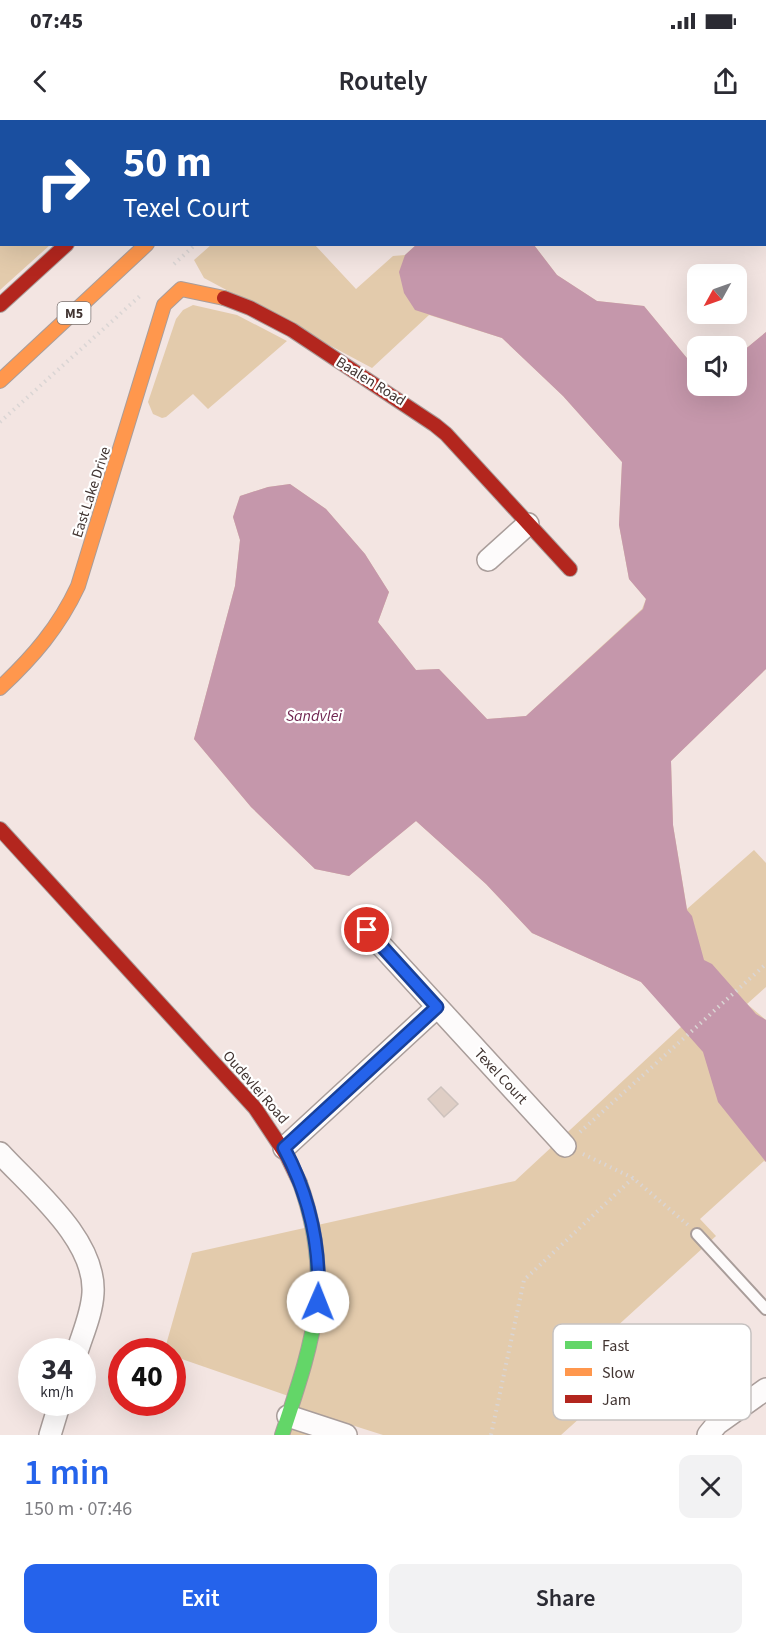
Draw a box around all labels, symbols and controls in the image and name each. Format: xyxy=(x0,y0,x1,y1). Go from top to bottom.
text: 07:45 xyxy=(30,5,83,37)
text: Routely xyxy=(338,62,428,101)
icon: back xyxy=(24,65,57,98)
icon: share xyxy=(709,65,742,98)
text: 50 m xyxy=(123,133,212,193)
icon: right xyxy=(24,144,102,222)
text: Texel Court xyxy=(123,189,249,228)
north arrow xyxy=(687,264,747,324)
map controls xyxy=(687,264,747,396)
road number: M5 xyxy=(58,302,90,324)
button: sound xyxy=(687,336,747,396)
street label: Baalen Road xyxy=(332,352,410,411)
street label: East Lake Drive xyxy=(67,444,116,540)
water label: Sandvlei xyxy=(286,705,342,727)
pin xyxy=(341,904,392,955)
icon: arrive xyxy=(350,913,383,946)
street label: Texel Court xyxy=(469,1044,532,1109)
street label: Oudevlei Road xyxy=(218,1046,293,1129)
position arrow xyxy=(286,1270,350,1334)
legend xyxy=(553,1324,751,1420)
text: Fast xyxy=(602,1335,630,1357)
speed limit sign: 40 xyxy=(108,1338,186,1416)
text: 34 xyxy=(41,1348,73,1391)
text: Slow xyxy=(602,1362,635,1384)
text: km/h xyxy=(40,1382,74,1403)
text: Jam xyxy=(602,1389,631,1411)
text: 1 min xyxy=(24,1447,110,1498)
button: close xyxy=(679,1455,742,1518)
text: 150 m · 07:46 xyxy=(24,1495,132,1523)
button: Exit xyxy=(24,1564,377,1633)
button: Share xyxy=(389,1564,742,1633)

